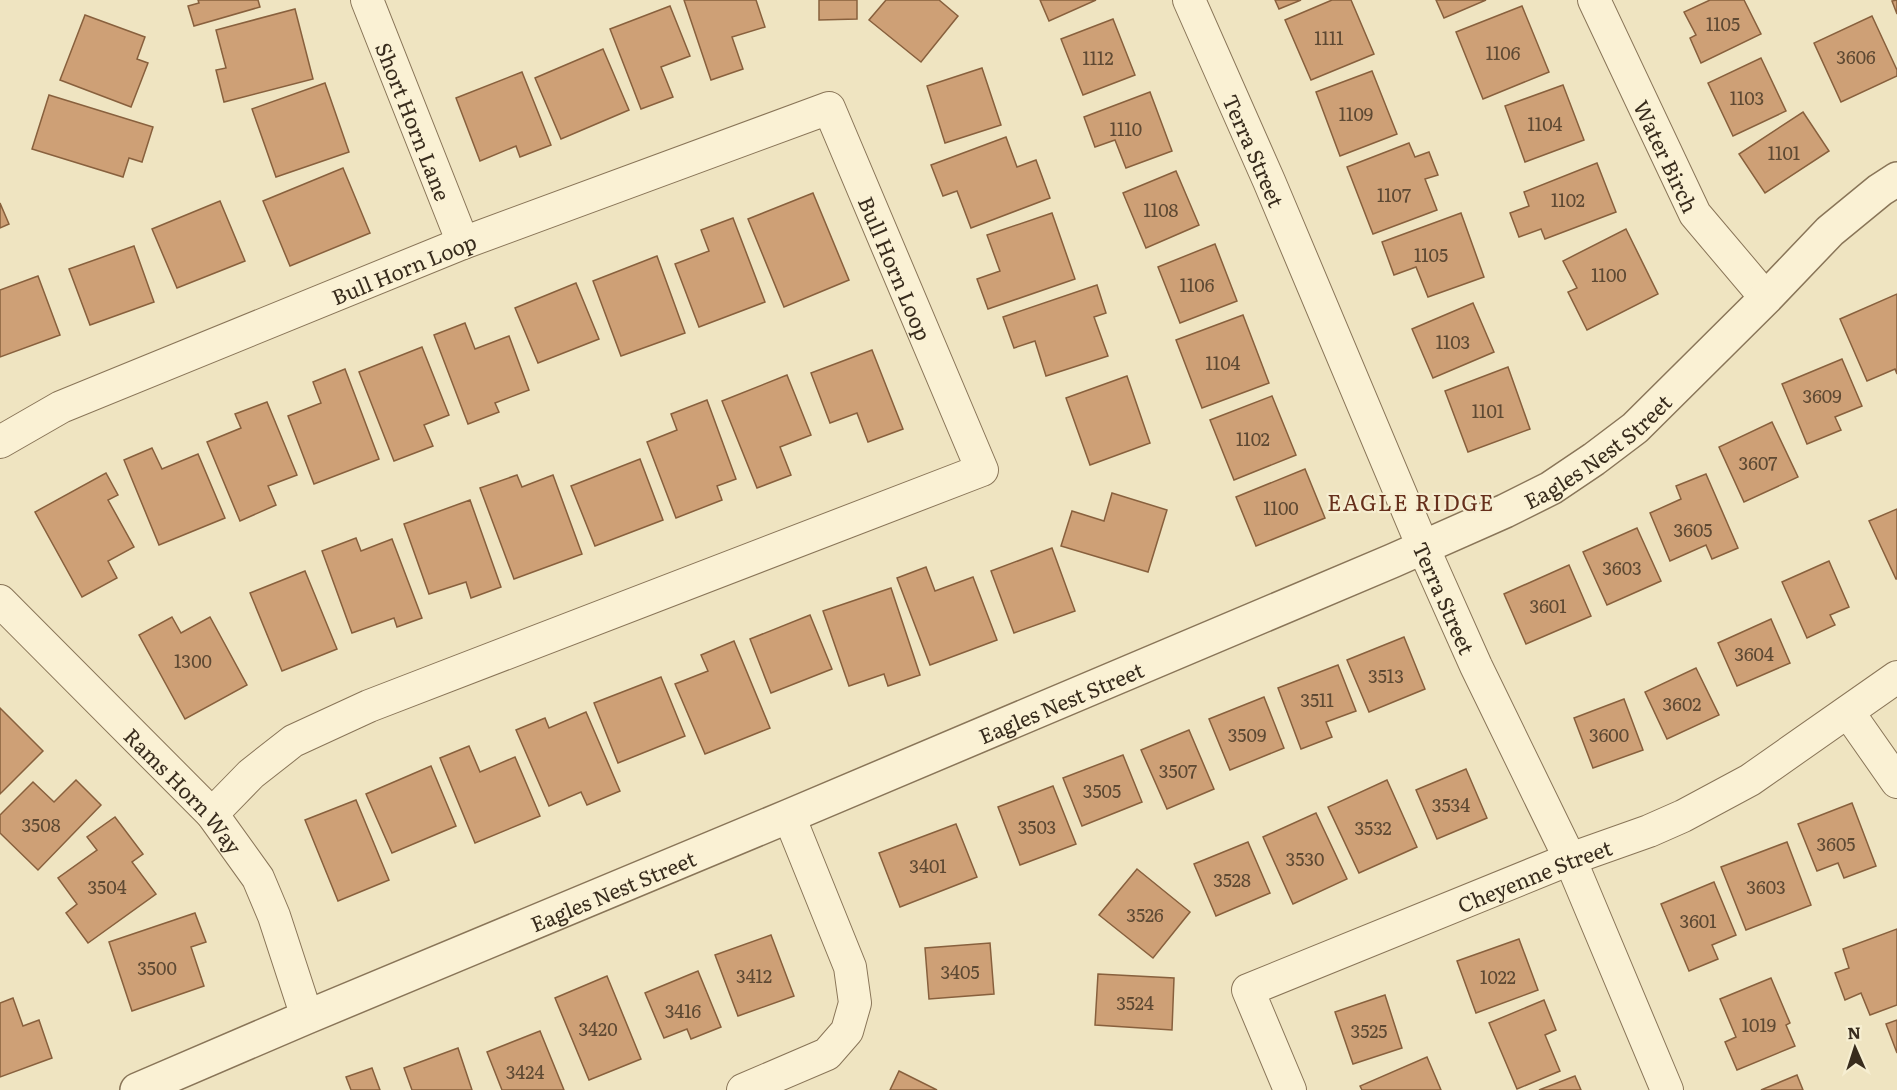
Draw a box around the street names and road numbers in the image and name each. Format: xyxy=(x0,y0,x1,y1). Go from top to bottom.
street label: Short Horn Lane xyxy=(370,37,460,205)
street label: Terra Street xyxy=(1217,89,1294,212)
street label: Water Birch xyxy=(1627,94,1707,217)
street label: Bull Horn Loop xyxy=(852,191,941,345)
street label: Bull Horn Loop xyxy=(326,224,480,311)
street label: Eagles Nest Street xyxy=(1518,386,1678,515)
street label: Terra Street xyxy=(1407,536,1484,659)
street label: Eagles Nest Street xyxy=(973,652,1148,750)
street label: Rams Horn Way xyxy=(118,720,251,860)
street label: Cheyenne Street xyxy=(1452,830,1616,919)
street label: Eagles Nest Street xyxy=(525,841,700,938)

